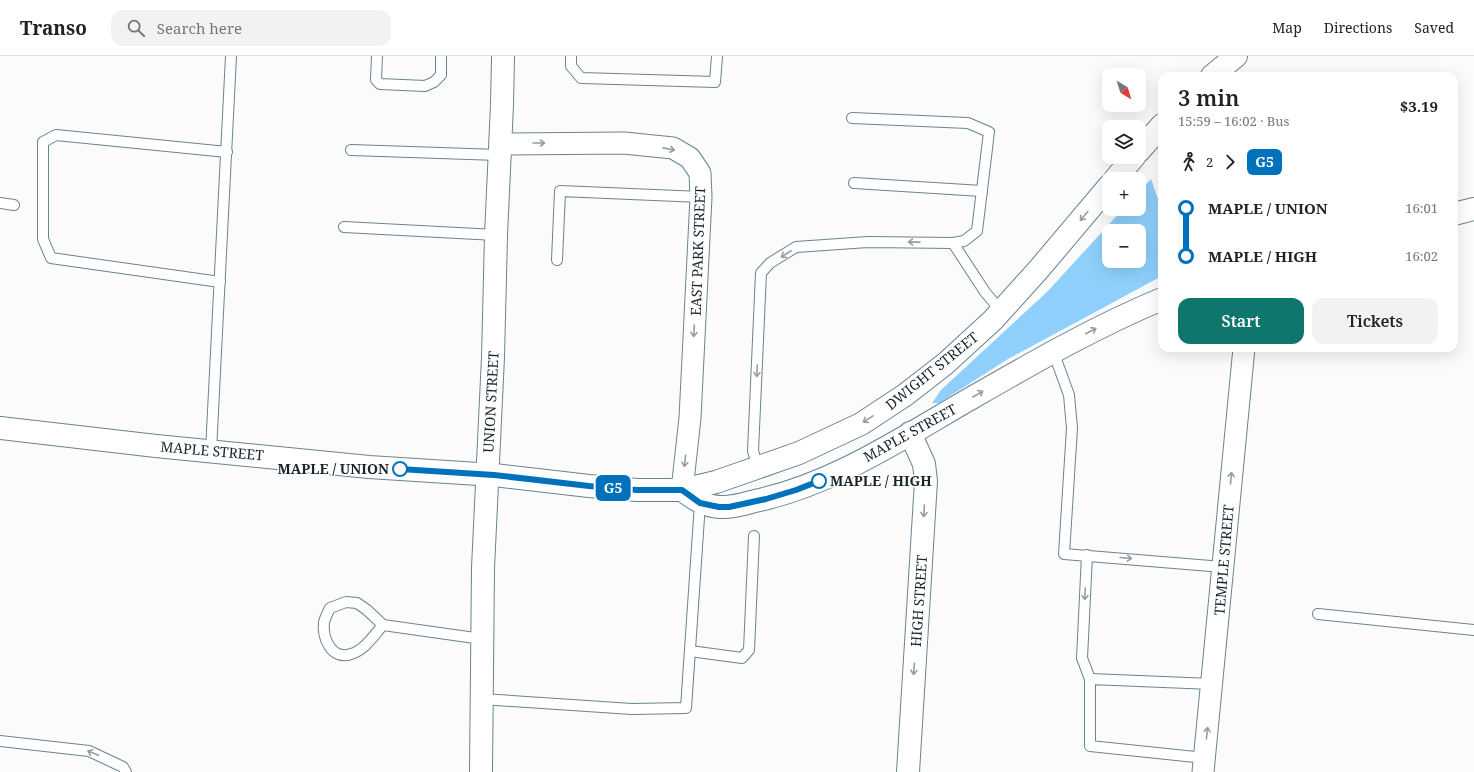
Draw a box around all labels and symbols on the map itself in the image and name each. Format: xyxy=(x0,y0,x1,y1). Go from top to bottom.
north arrow xyxy=(1102,68,1146,112)
one-way arrow xyxy=(532,139,545,147)
one-way arrow xyxy=(662,145,675,153)
street label: EAST PARK STREET xyxy=(686,186,709,316)
one-way arrow xyxy=(1079,210,1088,221)
one-way arrow xyxy=(908,238,921,246)
one-way arrow xyxy=(780,250,792,258)
one-way arrow xyxy=(691,324,698,337)
street label: DWIGHT STREET xyxy=(881,327,982,414)
one-way arrow xyxy=(1085,327,1097,334)
street label: UNION STREET xyxy=(478,350,503,453)
one-way arrow xyxy=(753,364,760,377)
one-way arrow xyxy=(972,390,984,398)
street label: MAPLE STREET xyxy=(860,399,960,466)
one-way arrow xyxy=(862,416,874,424)
street label: MAPLE STREET xyxy=(160,437,265,465)
one-way arrow xyxy=(681,454,689,467)
place label: MAPLE / UNION xyxy=(277,459,389,478)
marker: MAPLE / UNION xyxy=(392,461,408,477)
place label: MAPLE / HIGH xyxy=(830,471,932,490)
one-way arrow xyxy=(1228,472,1235,485)
marker: MAPLE / HIGH xyxy=(811,473,827,489)
line badge: G5 xyxy=(595,475,631,501)
street label: TEMPLE STREET xyxy=(1209,503,1238,616)
one-way arrow xyxy=(921,504,928,517)
street label: HIGH STREET xyxy=(906,554,931,648)
one-way arrow xyxy=(1119,555,1132,562)
one-way arrow xyxy=(1082,587,1089,600)
one-way arrow xyxy=(911,662,918,675)
one-way arrow xyxy=(1203,727,1211,740)
one-way arrow xyxy=(88,749,100,757)

